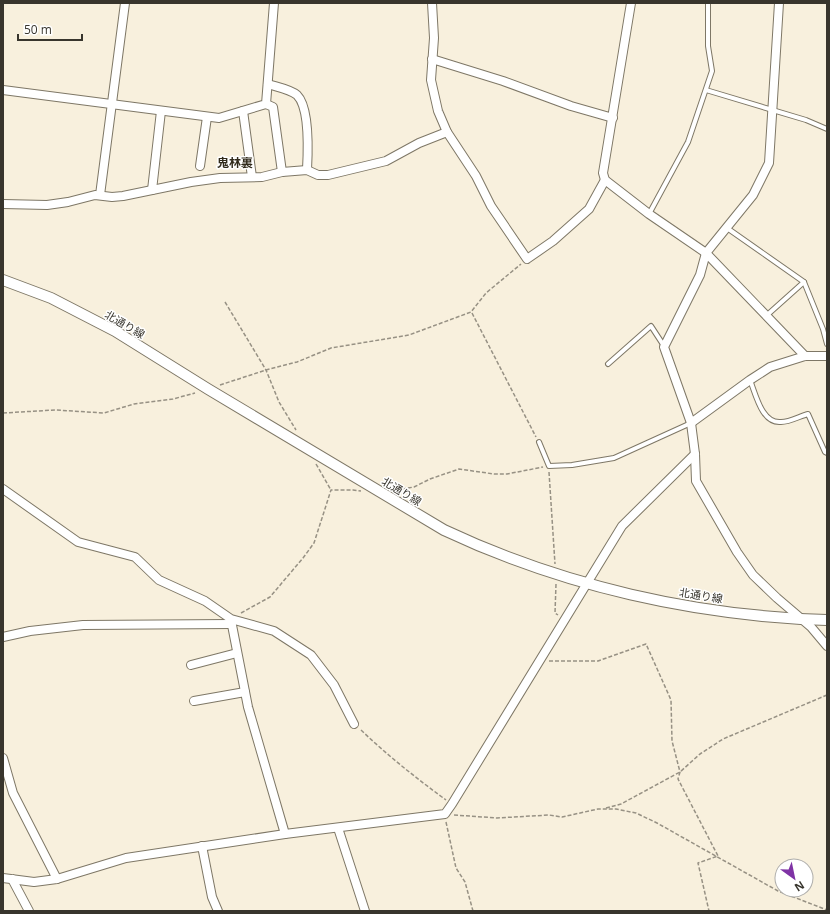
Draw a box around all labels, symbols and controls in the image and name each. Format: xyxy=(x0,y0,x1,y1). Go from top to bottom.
scale bar xyxy=(18,16,82,42)
text: 50 m xyxy=(24,21,52,38)
district label: 鬼林裏 xyxy=(217,154,253,171)
street label: 北通り線 xyxy=(102,307,148,341)
street label: 北通り線 xyxy=(379,473,425,509)
street label: 北通り線 xyxy=(678,584,724,606)
north arrow xyxy=(774,858,814,898)
text: N xyxy=(792,878,808,896)

